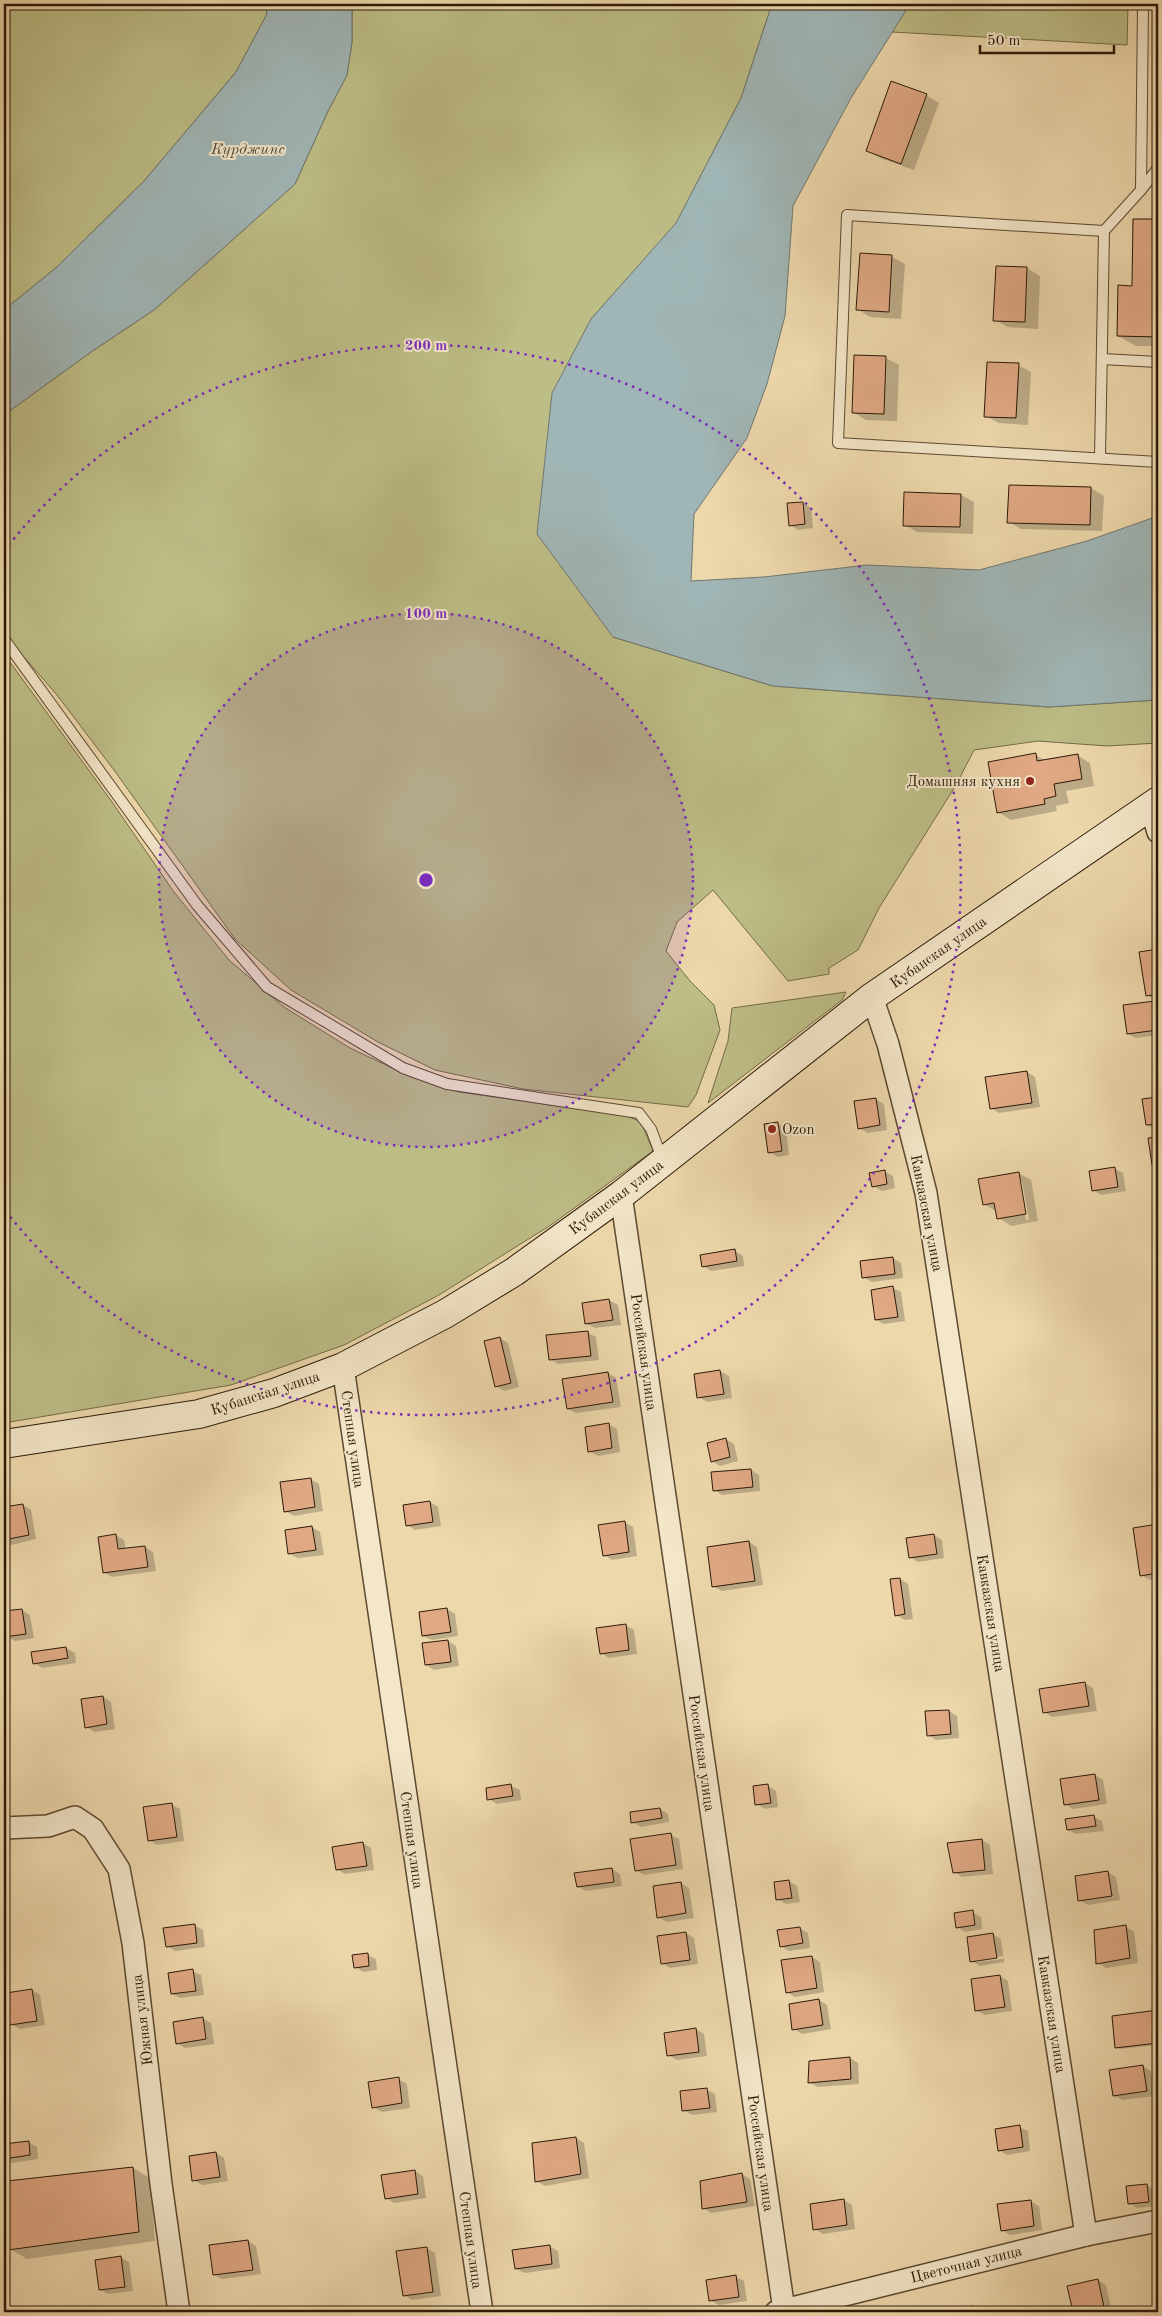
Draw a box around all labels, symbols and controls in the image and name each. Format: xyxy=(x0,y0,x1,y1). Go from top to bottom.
scale bar xyxy=(980,22,1113,54)
text: 50 m xyxy=(987,34,1021,49)
water label: Курджипс xyxy=(210,142,285,158)
text: 200 m xyxy=(405,339,447,354)
text: 100 m xyxy=(405,607,447,622)
place label: Домашняя кухня xyxy=(907,775,1020,790)
marker: Домашняя кухня xyxy=(1024,775,1036,787)
centre of rings xyxy=(417,871,435,889)
street label: Кубанская улица xyxy=(888,914,990,992)
marker: Ozon xyxy=(766,1123,778,1135)
place label: Ozon xyxy=(782,1123,815,1138)
street label: Кавказская улица xyxy=(907,1154,944,1274)
street label: Кубанская улица xyxy=(567,1158,667,1238)
street label: Российская улица xyxy=(627,1293,658,1412)
street label: Кубанская улица xyxy=(209,1370,322,1419)
street label: Степная улица xyxy=(337,1390,366,1489)
street label: Кавказская улица xyxy=(973,1553,1006,1674)
street label: Российская улица xyxy=(685,1694,716,1813)
street label: Степная улица xyxy=(396,1791,425,1890)
street label: Кавказская улица xyxy=(1034,1954,1067,2075)
street label: Южная улица xyxy=(130,1973,157,2066)
street label: Российская улица xyxy=(744,2094,775,2213)
street label: Степная улица xyxy=(455,2191,484,2290)
street label: Цветочная улица xyxy=(909,2244,1024,2287)

